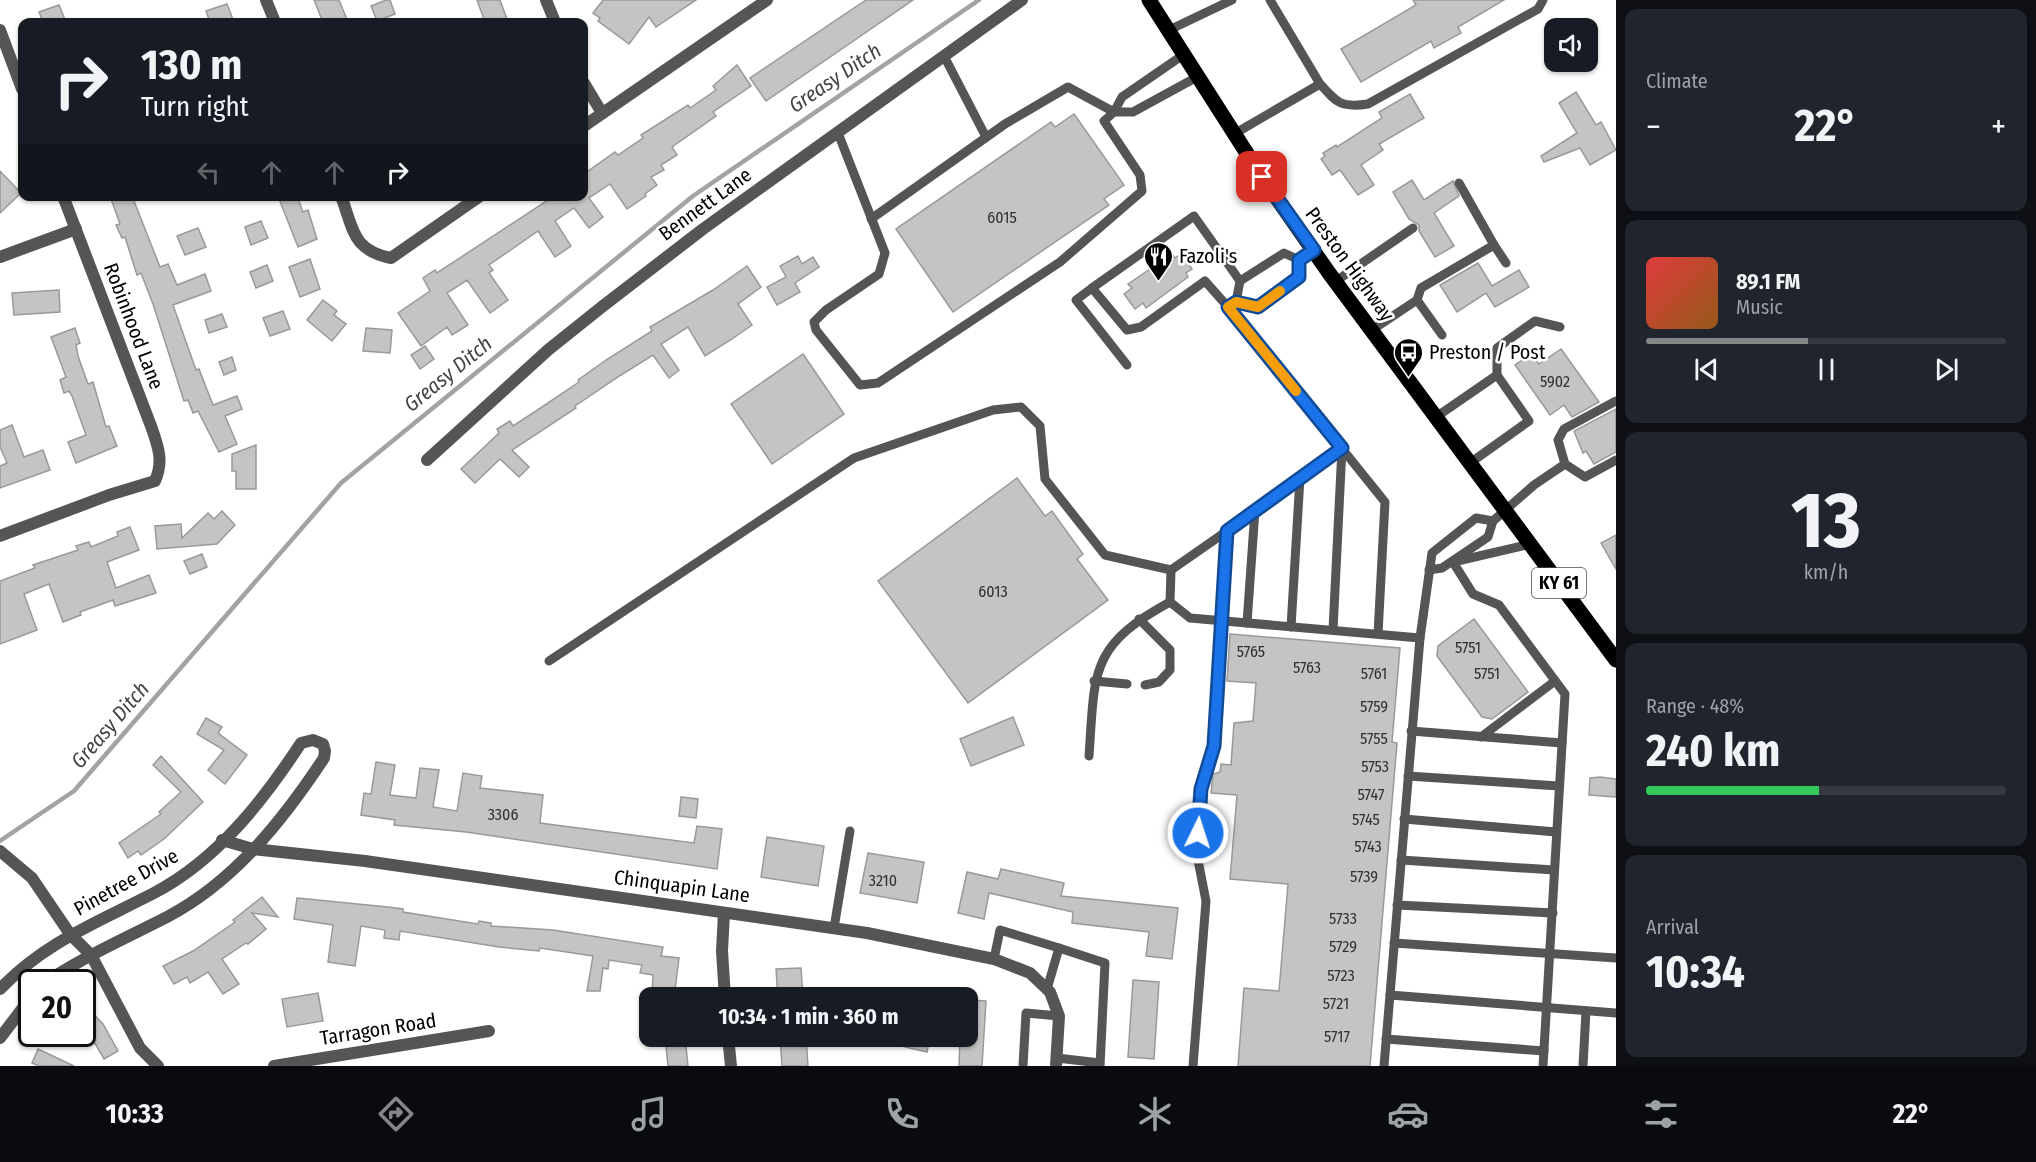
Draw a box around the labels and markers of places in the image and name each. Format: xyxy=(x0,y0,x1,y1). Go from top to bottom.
pin xyxy=(1236,151,1287,202)
restaurant icon: Fazoli's xyxy=(1142,240,1174,282)
place label: Fazoli's xyxy=(1179,244,1237,268)
bus stop icon: Preston / Post xyxy=(1392,336,1424,378)
place label: Preston / Post xyxy=(1429,340,1546,364)

